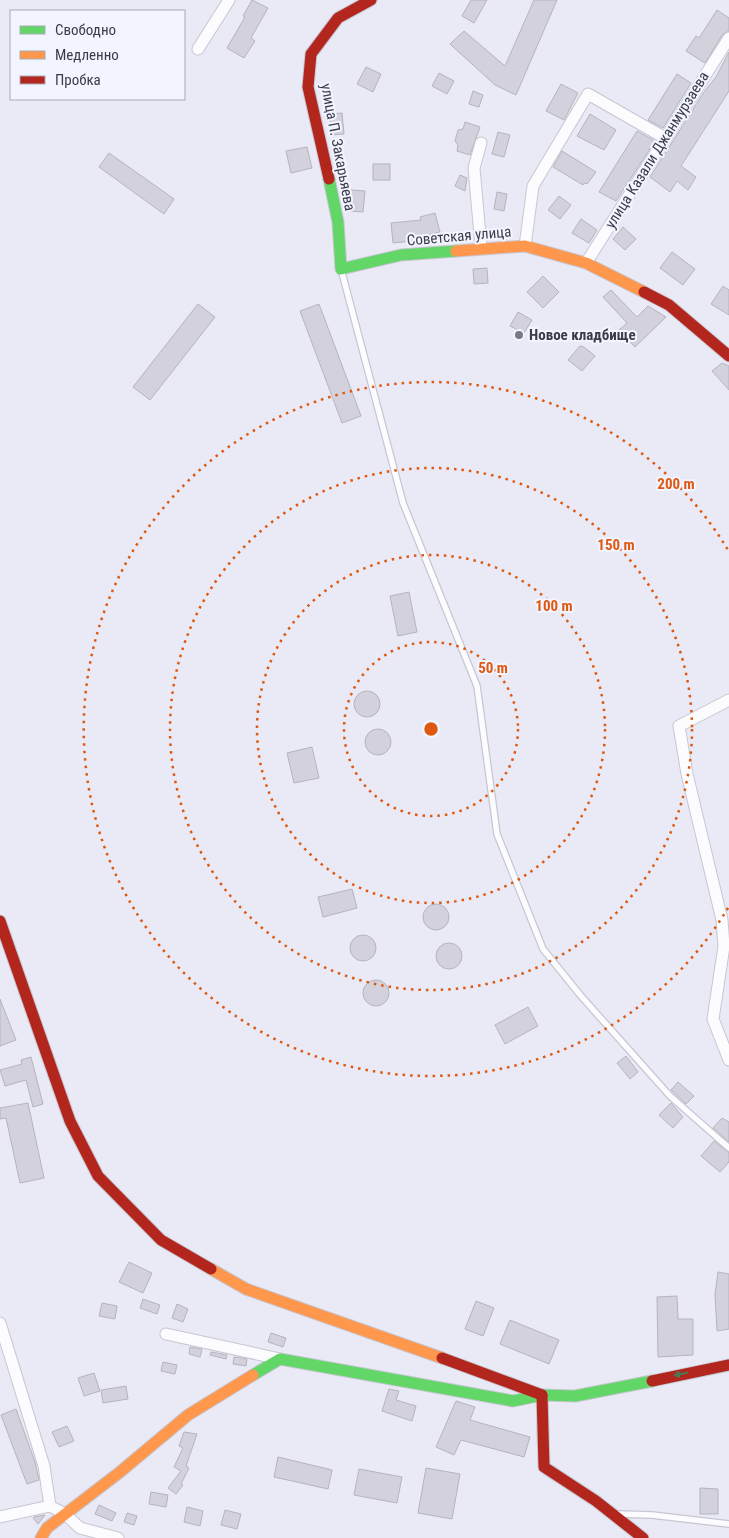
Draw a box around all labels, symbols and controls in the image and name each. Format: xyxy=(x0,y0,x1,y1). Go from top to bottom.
legend xyxy=(10,10,185,100)
text: Свободно xyxy=(55,21,116,39)
text: Медленно xyxy=(55,46,119,64)
street label: улица Казали Джанмурзаева xyxy=(601,68,713,232)
text: Пробка xyxy=(55,71,101,89)
street label: улица П. Закарьяева xyxy=(317,82,359,212)
street label: Советская улица xyxy=(406,222,512,250)
place label: Новое кладбище xyxy=(529,326,636,344)
marker: Новое кладбище xyxy=(513,329,525,341)
text: 200 m xyxy=(657,475,695,493)
text: 150 m xyxy=(597,536,635,554)
text: 100 m xyxy=(535,597,573,615)
text: 50 m xyxy=(478,659,508,677)
centre of rings xyxy=(422,720,440,738)
one-way arrow xyxy=(673,1371,689,1379)

